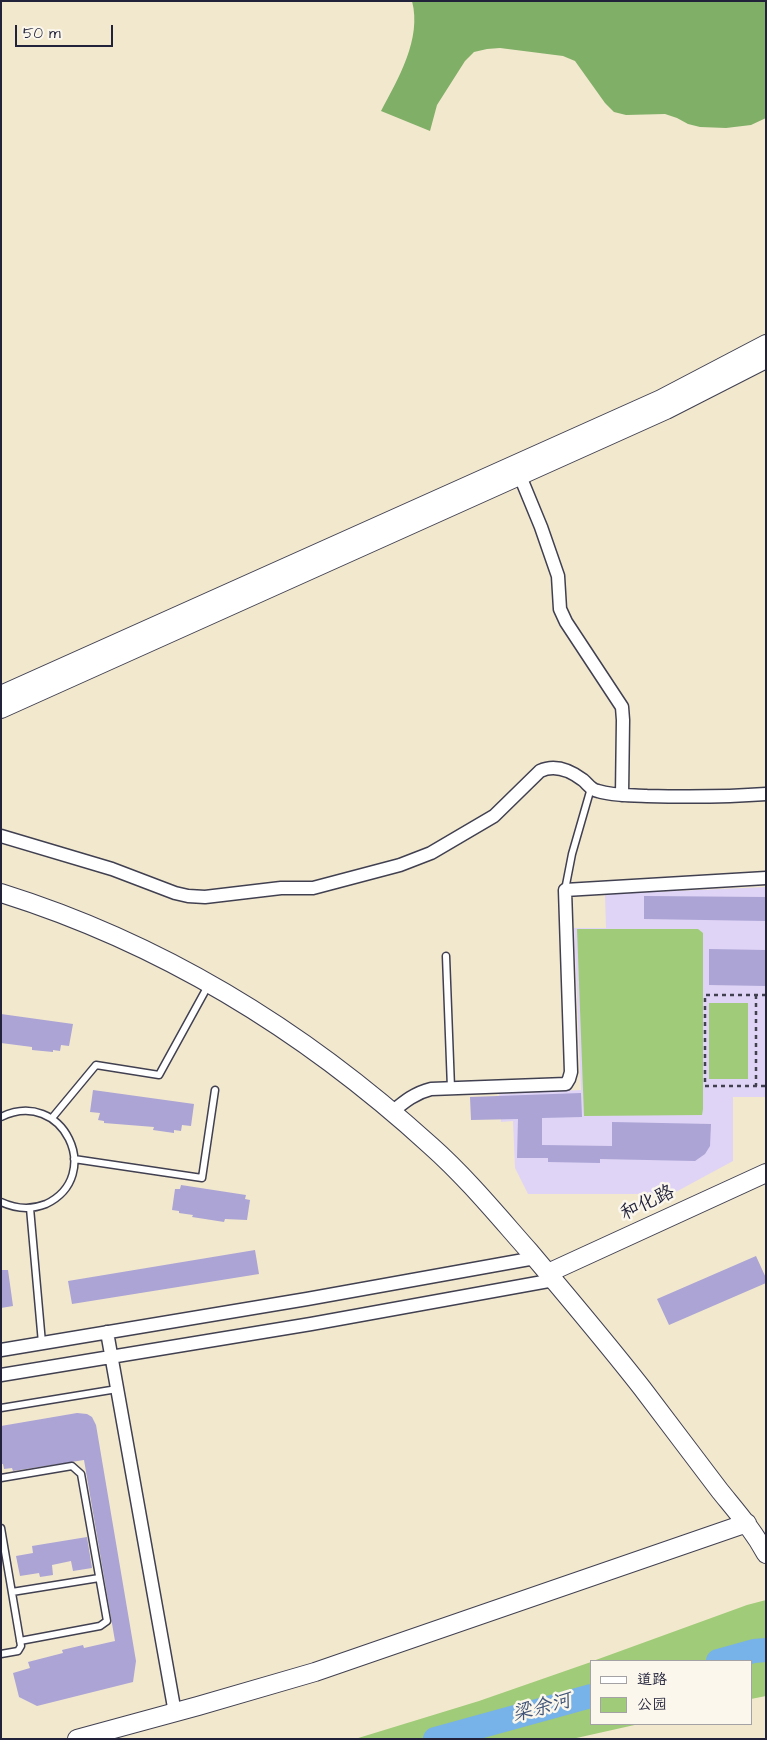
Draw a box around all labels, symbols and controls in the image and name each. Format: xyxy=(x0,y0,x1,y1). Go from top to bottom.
scale bar xyxy=(18,15,115,47)
text: 50 m xyxy=(23,23,61,44)
street label: 和化路 xyxy=(617,1182,679,1226)
legend xyxy=(590,1660,752,1725)
text: 道路 xyxy=(637,1669,667,1690)
water label: 梁余河 xyxy=(510,1690,574,1728)
text: 公园 xyxy=(637,1694,667,1715)

